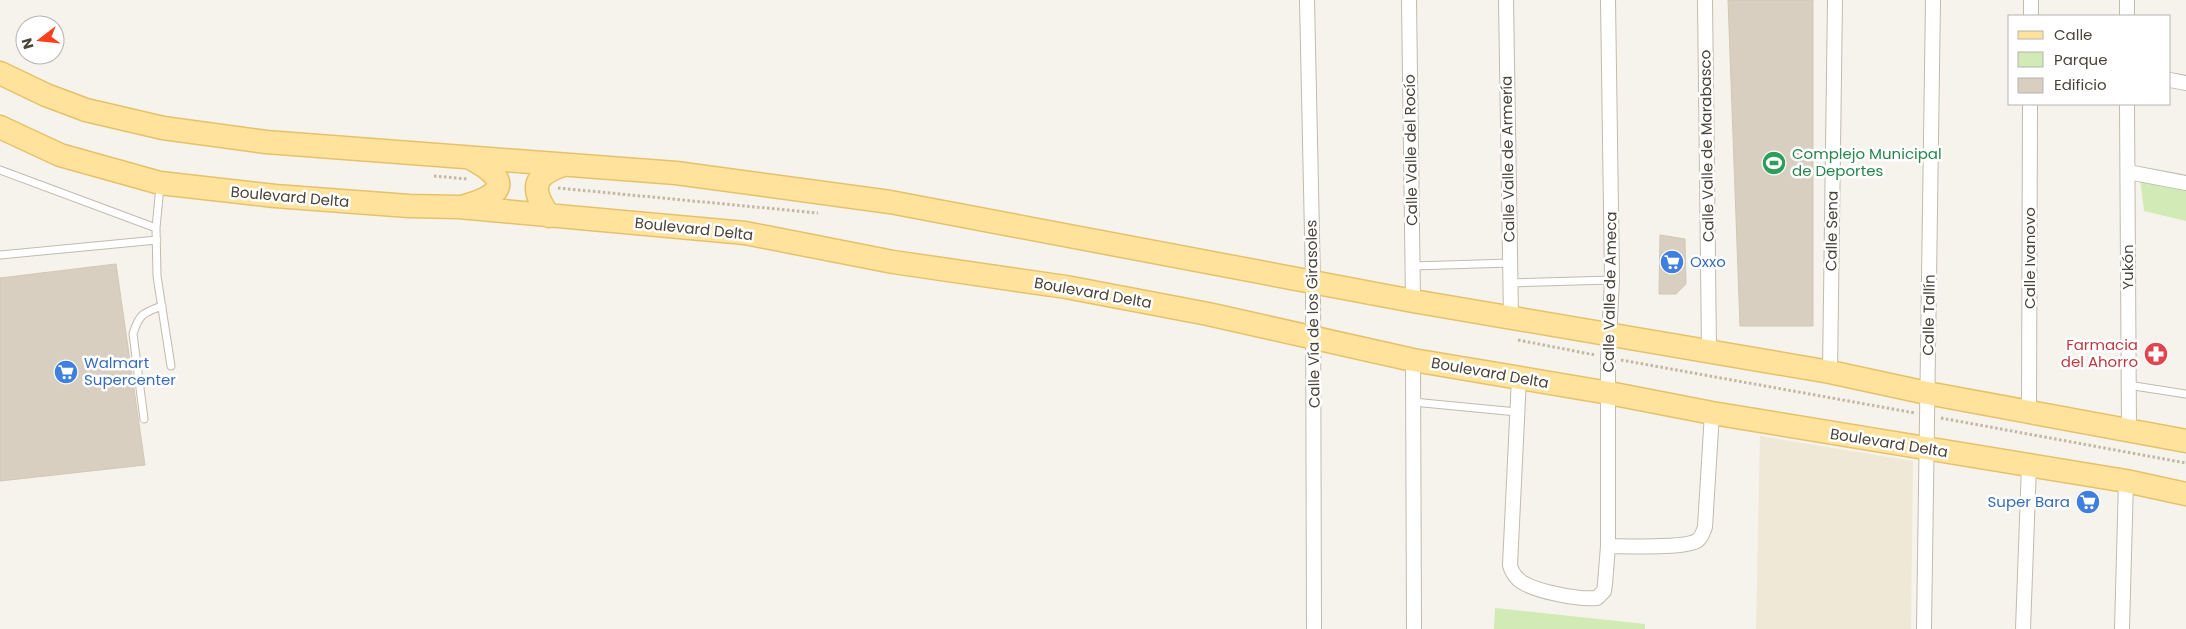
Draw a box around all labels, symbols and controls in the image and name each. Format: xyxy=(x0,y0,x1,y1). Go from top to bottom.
north arrow xyxy=(15,15,65,65)
legend xyxy=(2008,15,2171,105)
text: Calle xyxy=(2054,24,2092,45)
text: N xyxy=(16,36,39,51)
text: Parque xyxy=(2054,49,2107,70)
street label: Calle Valle de Marabasco xyxy=(1694,50,1719,242)
street label: Calle Valle del Rocío xyxy=(1399,74,1422,226)
text: Edificio xyxy=(2054,74,2107,95)
street label: Calle Valle de Armería xyxy=(1496,75,1519,243)
place label: Complejo Municipal de Deportes xyxy=(1792,143,1942,181)
sports icon: Complejo Municipal de Deportes xyxy=(1761,150,1787,176)
street label: Boulevard Delta xyxy=(230,181,350,212)
street label: Calle Sena xyxy=(1820,191,1843,271)
street label: Calle Ivanovo xyxy=(2019,207,2040,309)
street label: Calle Valle de Ameca xyxy=(1598,211,1621,373)
street label: Boulevard Delta xyxy=(634,212,754,245)
street label: Calle Vía de los Girasoles xyxy=(1300,220,1325,408)
street label: Yukón xyxy=(2117,244,2138,290)
supermarket icon: Oxxo xyxy=(1659,249,1685,275)
place label: Oxxo xyxy=(1690,251,1726,272)
street label: Boulevard Delta xyxy=(1033,272,1153,313)
street label: Calle Tallín xyxy=(1917,274,1940,356)
place label: Farmacia del Ahorro xyxy=(2061,334,2138,372)
pharmacy icon: Farmacia del Ahorro xyxy=(2143,341,2169,367)
place label: Walmart Supercenter xyxy=(84,352,176,390)
street label: Boulevard Delta xyxy=(1430,352,1550,393)
supermarket icon: Walmart Supercenter xyxy=(53,359,79,385)
street label: Boulevard Delta xyxy=(1829,423,1949,462)
supermarket icon: Super Bara xyxy=(2075,489,2101,515)
place label: Super Bara xyxy=(1987,491,2070,512)

